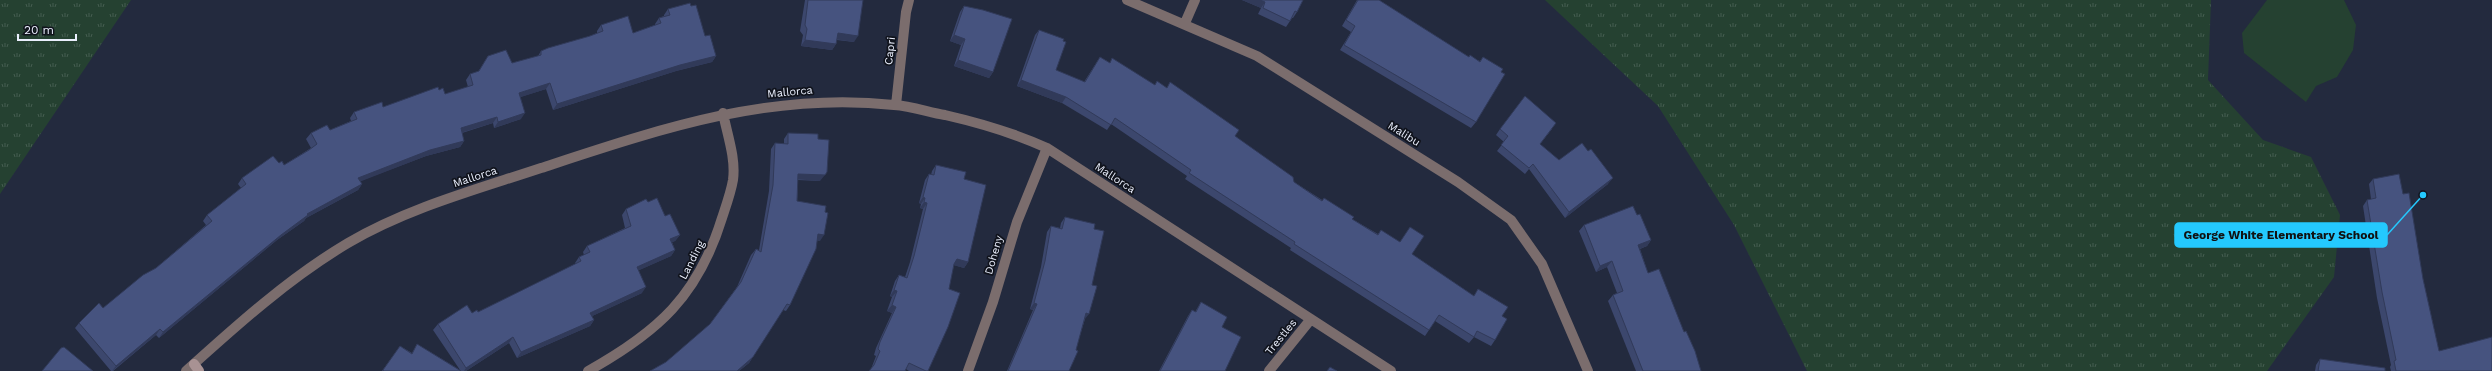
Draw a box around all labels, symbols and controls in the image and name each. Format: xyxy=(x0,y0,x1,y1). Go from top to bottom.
scale bar xyxy=(18,16,76,42)
text: 20 m xyxy=(24,23,54,37)
street label: Capri xyxy=(882,36,898,66)
street label: Mallorca xyxy=(767,84,813,100)
street label: Malibu xyxy=(1385,119,1423,149)
street label: Mallorca xyxy=(1092,160,1138,196)
street label: Mallorca xyxy=(451,164,499,190)
callout: George White Elementary School xyxy=(2175,223,2387,247)
text: George White Elementary School xyxy=(2183,228,2379,242)
street label: Doheny xyxy=(982,234,1006,276)
street label: Landing xyxy=(677,238,707,282)
street label: Trestles xyxy=(1263,316,1300,358)

